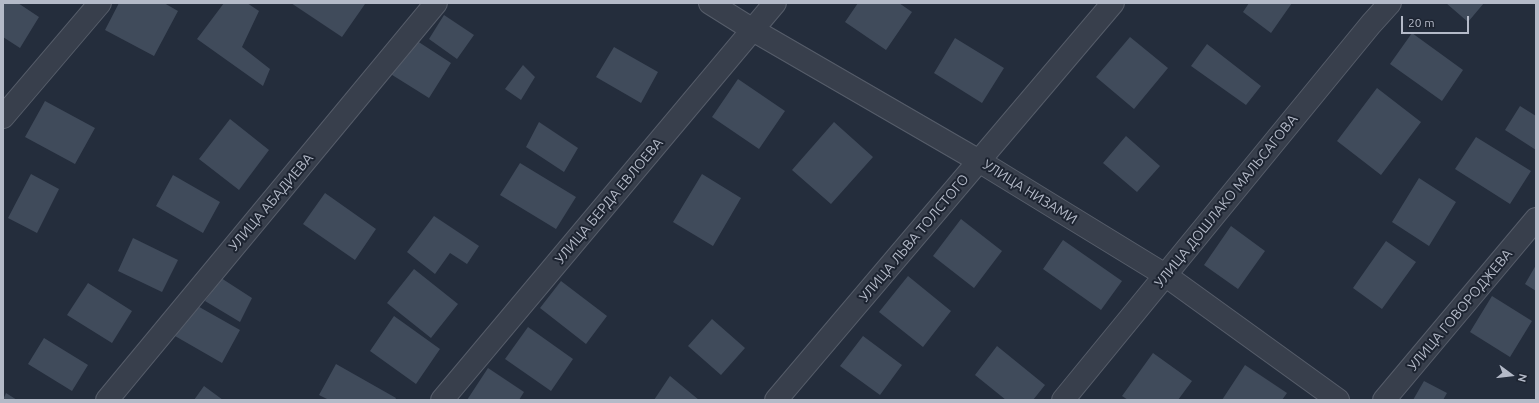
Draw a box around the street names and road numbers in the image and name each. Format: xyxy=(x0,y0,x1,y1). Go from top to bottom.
street label: УЛИЦА ДОШЛАКО МАЛЬСАГОВА xyxy=(1151,111,1301,291)
street label: УЛИЦА БЕРДА ЕВЛОЕВА xyxy=(551,135,667,267)
street label: УЛИЦА АБАДИЕВА xyxy=(225,150,317,254)
street label: УЛИЦА НИЗАМИ xyxy=(980,156,1080,228)
street label: УЛИЦА ЛЬВА ТОЛСТОГО xyxy=(856,171,972,305)
street label: УЛИЦА ГОВОРОДЖЕВА xyxy=(1404,246,1516,374)

